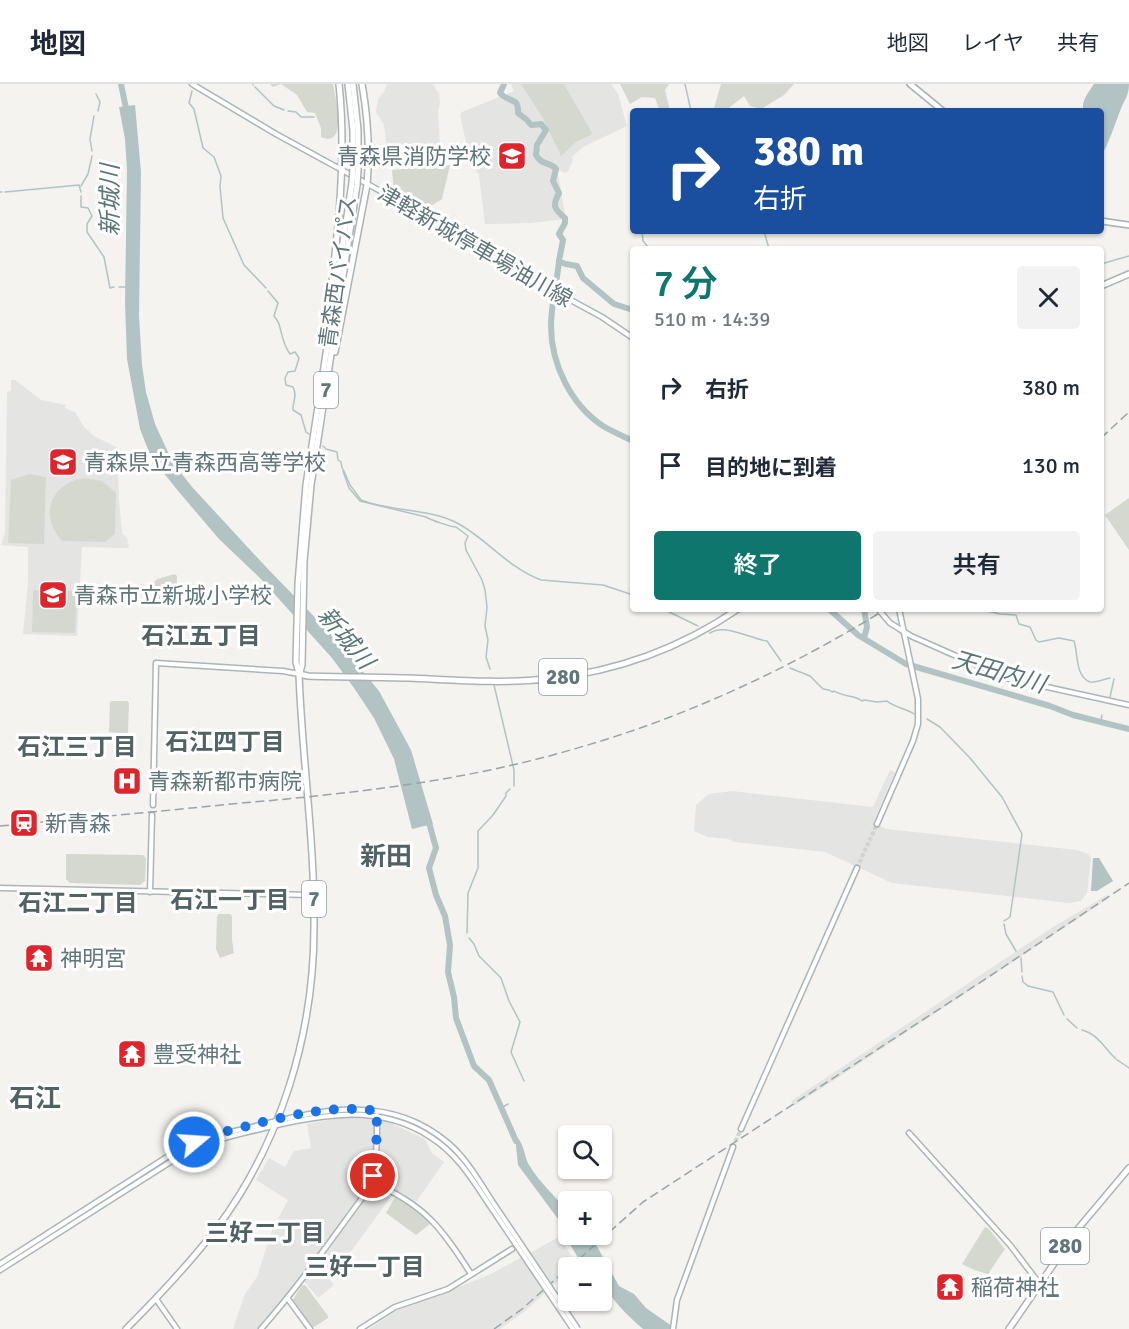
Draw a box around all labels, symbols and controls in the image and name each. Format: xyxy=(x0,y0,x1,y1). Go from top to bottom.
text: 地図 xyxy=(30,27,86,61)
text: 地図 xyxy=(887,30,929,56)
text: レイヤ xyxy=(962,30,1024,56)
text: 共有 xyxy=(1057,30,1099,56)
text: 380 m xyxy=(753,126,864,177)
icon: right xyxy=(654,132,732,210)
school or university icon: 青森県消防学校 xyxy=(496,140,528,172)
place label: 青森県消防学校 xyxy=(337,143,491,170)
water label: 新城川 xyxy=(95,161,125,236)
street label: 津軽新城停車場油川線 xyxy=(373,179,577,313)
text: 右折 xyxy=(753,183,807,216)
street label: 青森西バイパス xyxy=(314,194,362,350)
text: 7 分 xyxy=(654,262,717,307)
button: close xyxy=(1017,266,1080,329)
text: 510 m · 14:39 xyxy=(654,307,770,332)
icon: right xyxy=(654,371,687,404)
road number: 7 xyxy=(314,372,338,408)
text: 380 m xyxy=(1022,374,1080,401)
text: 右折 xyxy=(705,376,749,403)
school or university icon: 青森県立青森西高等学校 xyxy=(47,446,79,478)
place label: 青森県立青森西高等学校 xyxy=(84,449,326,476)
icon: arrive xyxy=(654,449,687,482)
text: 130 m xyxy=(1022,452,1080,479)
text: 目的地に到着 xyxy=(705,454,837,481)
button: 終了 xyxy=(654,531,861,600)
button: 共有 xyxy=(873,531,1080,600)
school or university icon: 青森市立新城小学校 xyxy=(37,579,69,611)
place label: 青森市立新城小学校 xyxy=(74,582,272,609)
water label: 新城川 xyxy=(311,601,383,678)
district label: 石江五丁目 xyxy=(141,621,261,651)
water label: 天田内川 xyxy=(949,644,1052,700)
road number: 280 xyxy=(539,659,587,695)
district label: 石江四丁目 xyxy=(165,727,285,757)
district label: 石江三丁目 xyxy=(17,732,137,762)
hospital icon: 青森新都市病院 xyxy=(111,765,143,797)
place label: 青森新都市病院 xyxy=(148,768,302,795)
station icon: 新青森 xyxy=(8,807,40,839)
place label: 新青森 xyxy=(45,810,111,837)
district label: 新田 xyxy=(360,841,412,873)
road number: 7 xyxy=(302,881,326,917)
district label: 石江一丁目 xyxy=(170,885,290,915)
district label: 石江二丁目 xyxy=(18,888,138,918)
temple icon: 神明宮 xyxy=(23,942,55,974)
place label: 神明宮 xyxy=(60,945,126,972)
temple icon: 豊受神社 xyxy=(116,1038,148,1070)
place label: 豊受神社 xyxy=(153,1041,241,1068)
district label: 石江 xyxy=(9,1083,61,1115)
position arrow xyxy=(162,1110,226,1174)
map controls xyxy=(558,1125,612,1311)
button: search xyxy=(558,1125,612,1179)
pin xyxy=(347,1150,398,1201)
icon: arrive xyxy=(356,1159,389,1192)
button: + xyxy=(558,1191,612,1245)
district label: 三好二丁目 xyxy=(205,1218,325,1248)
road number: 280 xyxy=(1041,1228,1089,1264)
district label: 三好一丁目 xyxy=(305,1252,425,1282)
button: − xyxy=(558,1257,612,1311)
temple icon: 稲荷神社 xyxy=(934,1271,966,1303)
place label: 稲荷神社 xyxy=(971,1274,1059,1301)

